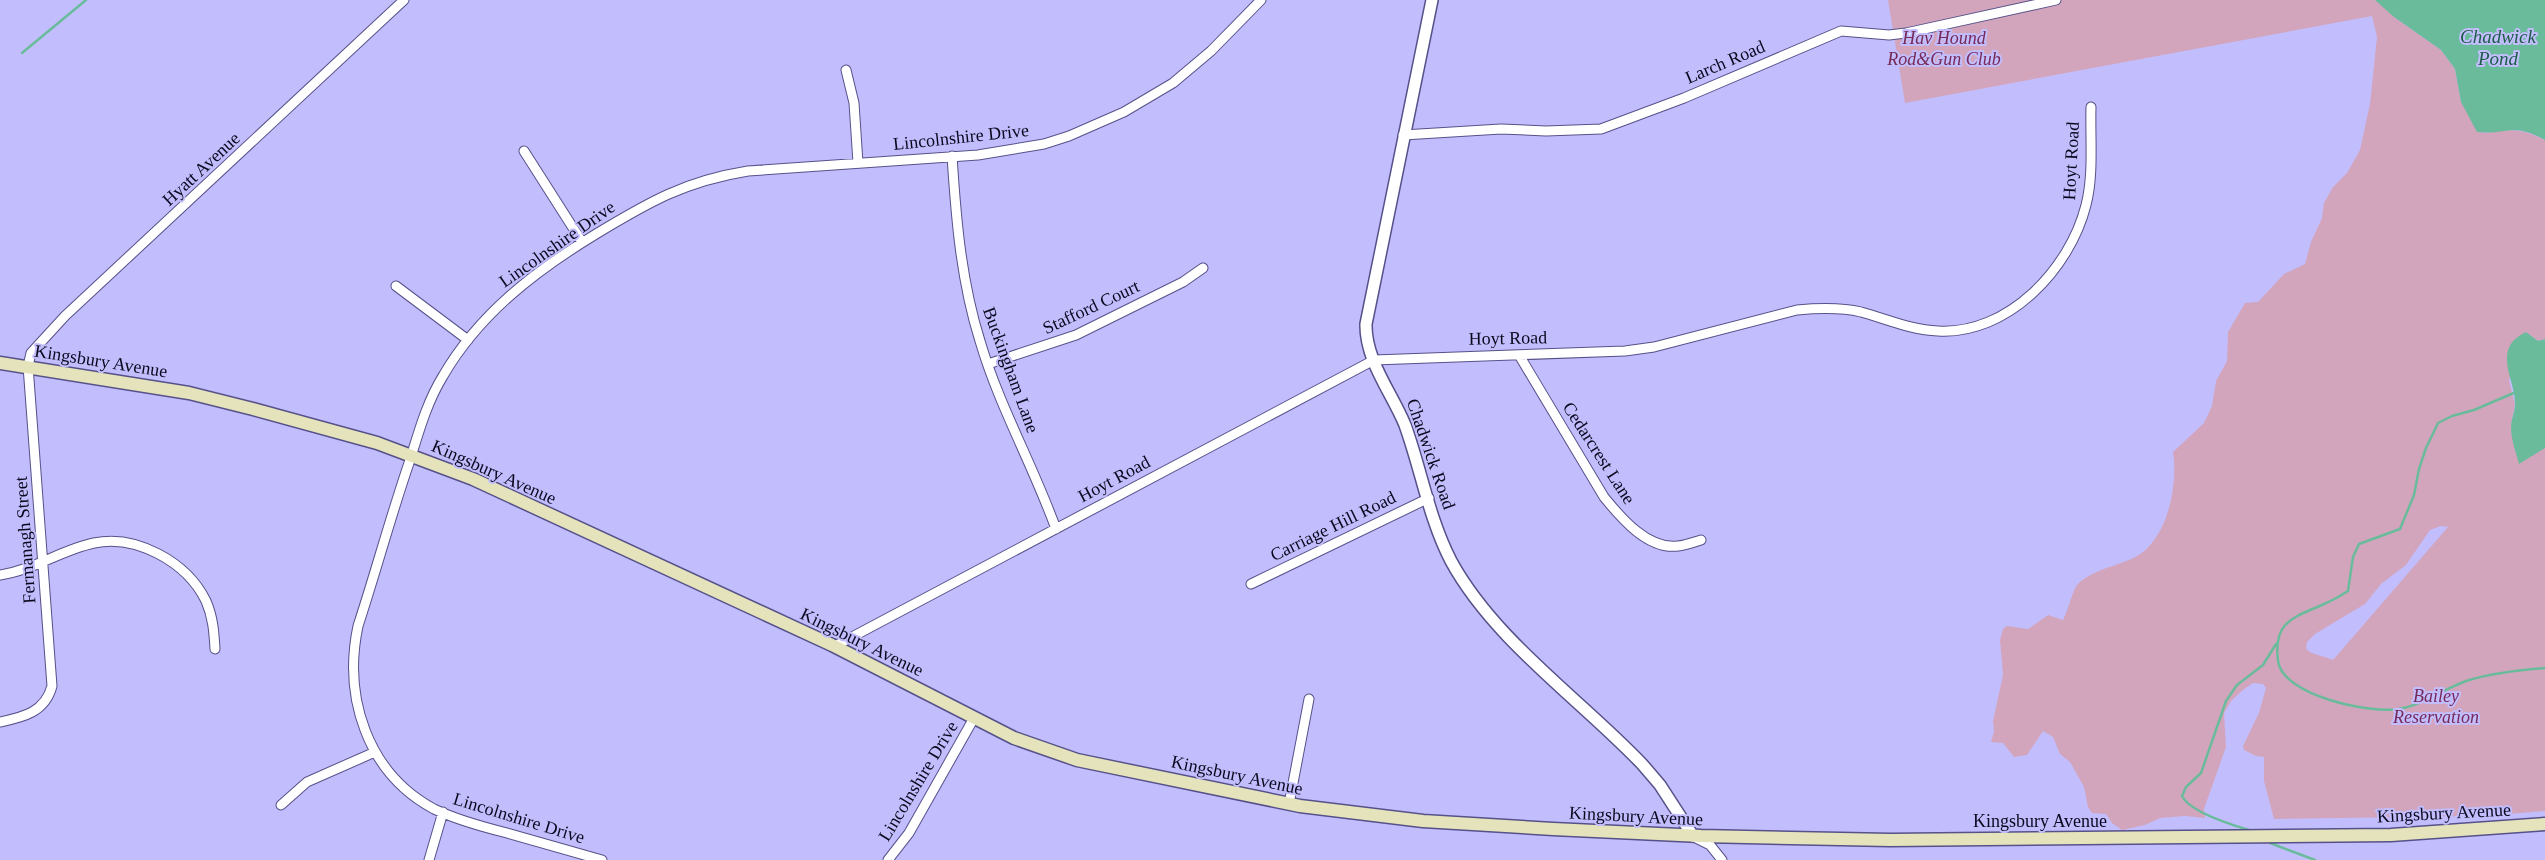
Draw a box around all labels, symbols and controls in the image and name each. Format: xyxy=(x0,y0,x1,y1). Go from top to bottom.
water label: Chadwick Pond xyxy=(2460,26,2537,69)
park label: Hav Hound Rod&Gun Club xyxy=(1886,28,2001,69)
street label: Larch Road xyxy=(1682,36,1768,88)
street label: Lincolnshire Drive xyxy=(892,120,1030,154)
street label: Hoyt Road xyxy=(2059,121,2083,201)
street label: Hyatt Avenue xyxy=(158,128,244,210)
street label: Lincolnshire Drive xyxy=(495,197,619,291)
street label: Stafford Court xyxy=(1040,276,1142,338)
street label: Buckingham Lane xyxy=(979,304,1043,436)
street label: Hoyt Road xyxy=(1469,327,1547,349)
street label: Kingsbury Avenue xyxy=(33,341,169,381)
street label: Chadwick Road xyxy=(1403,396,1459,512)
street label: Cedarcrest Lane xyxy=(1559,398,1639,508)
street label: Kingsbury Avenue xyxy=(429,436,559,508)
street label: Hoyt Road xyxy=(1075,452,1153,506)
street label: Fermanagh Street xyxy=(11,476,39,604)
street label: Carriage Hill Road xyxy=(1267,487,1399,565)
street label: Kingsbury Avenue xyxy=(797,604,927,680)
park label: Bailey Reservation xyxy=(2392,686,2479,727)
street label: Lincolnshire Drive xyxy=(874,717,962,845)
street label: Kingsbury Avenue xyxy=(1169,751,1305,799)
street label: Lincolnshire Drive xyxy=(451,788,587,848)
street label: Kingsbury Avenue xyxy=(2376,800,2512,826)
street label: Kingsbury Avenue xyxy=(1568,803,1704,829)
street label: Kingsbury Avenue xyxy=(1973,811,2107,831)

